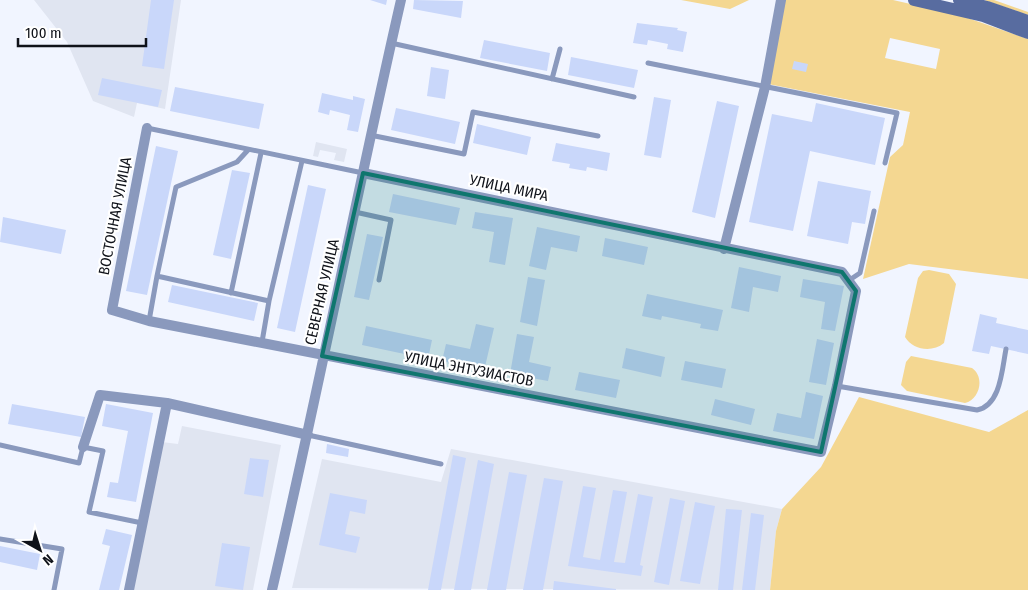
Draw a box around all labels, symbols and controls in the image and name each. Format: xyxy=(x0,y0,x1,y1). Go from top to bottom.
scale bar xyxy=(18,15,145,47)
text: 100 m xyxy=(25,24,62,42)
street label: ВОСТОЧНАЯ УЛИЦА xyxy=(95,155,135,276)
street label: УЛИЦА МИРА xyxy=(467,171,550,205)
street label: СЕВЕРНАЯ УЛИЦА xyxy=(301,237,343,347)
street label: УЛИЦА ЭНТУЗИАСТОВ xyxy=(402,347,535,390)
north arrow xyxy=(15,525,65,575)
text: N xyxy=(39,550,56,569)

